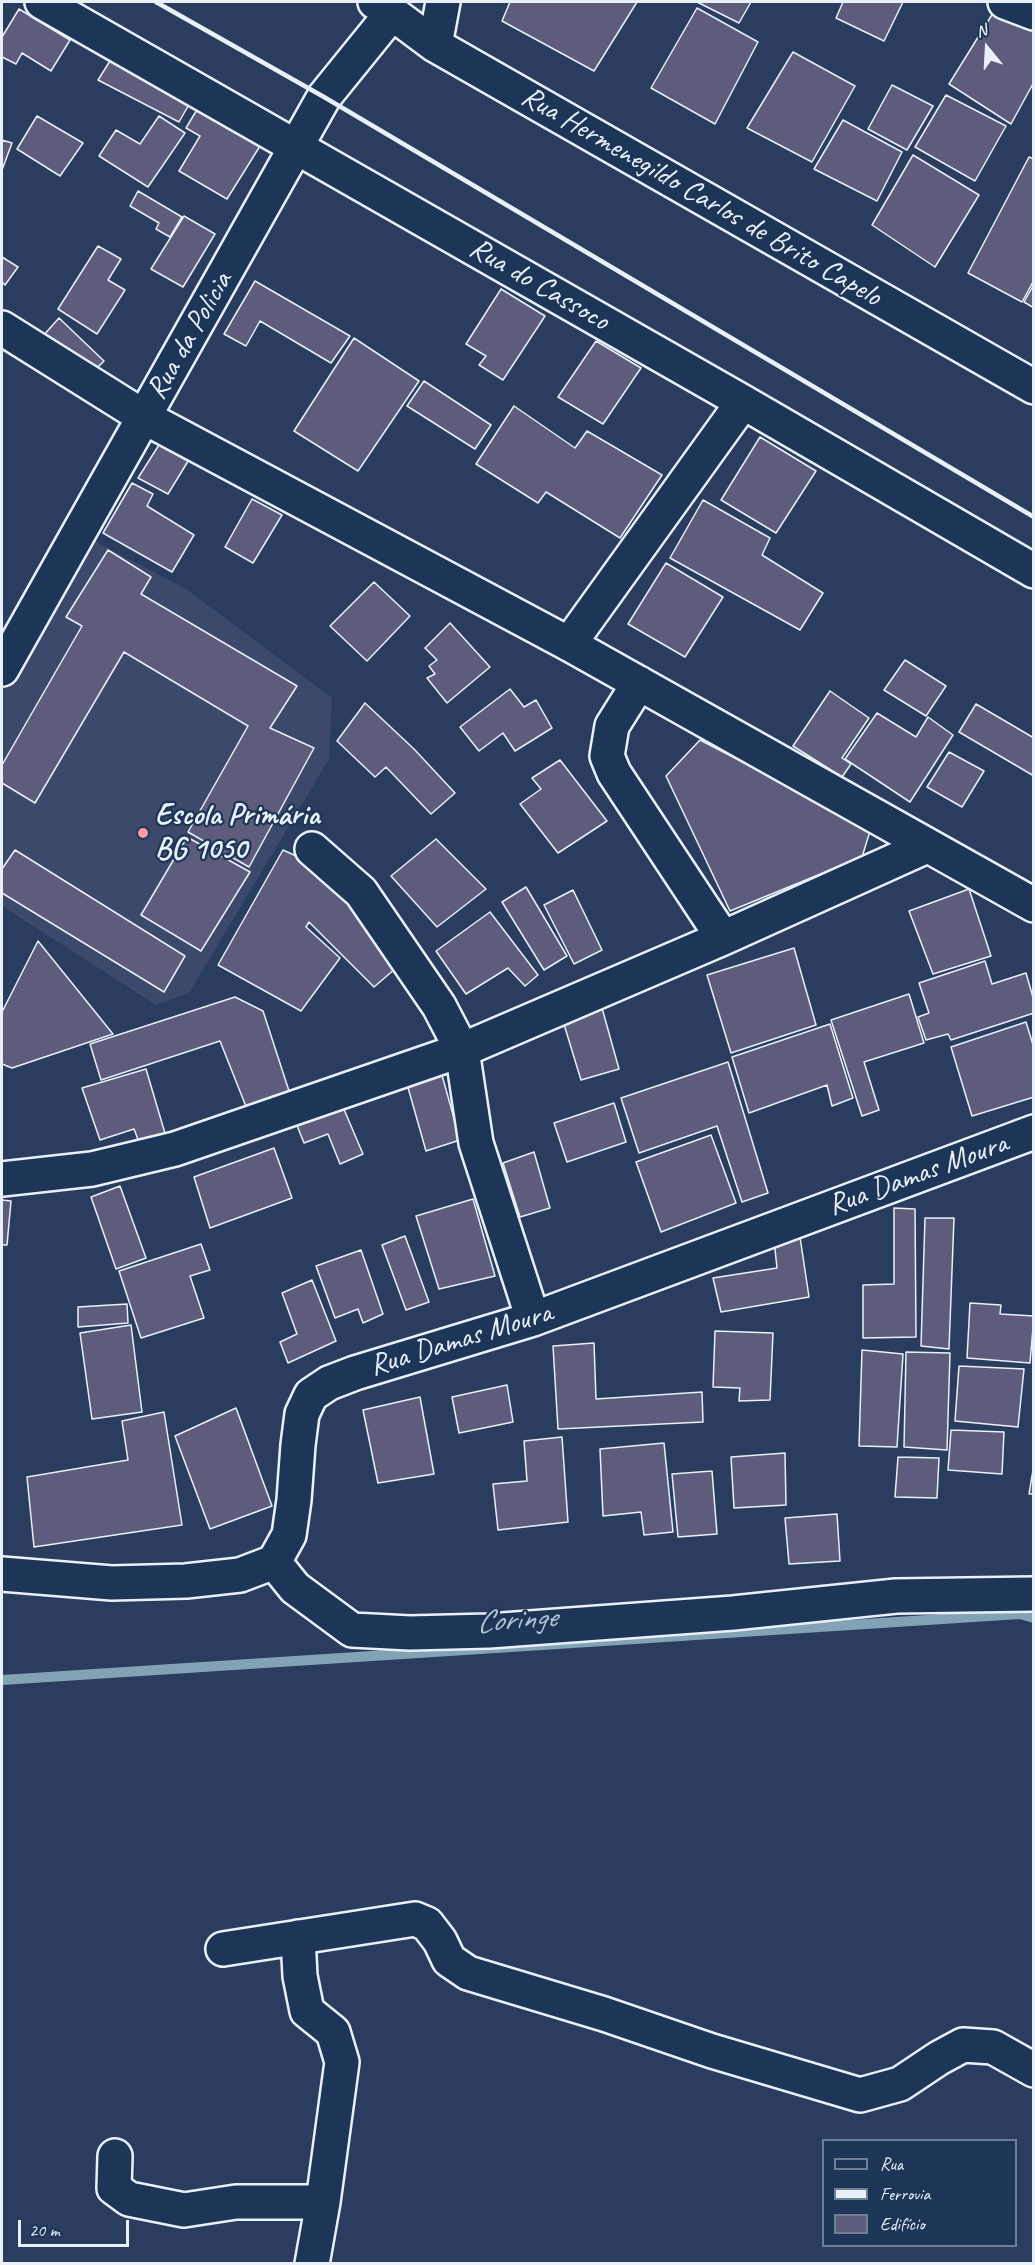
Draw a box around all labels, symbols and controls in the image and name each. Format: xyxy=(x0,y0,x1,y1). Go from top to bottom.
north arrow xyxy=(957,18,1017,78)
text: N xyxy=(974,20,989,42)
street label: Rua Hermenegildo Carlos de Brito Capelo xyxy=(515,79,887,315)
street label: Rua do Cassoco xyxy=(463,231,615,339)
street label: Rua da Policia xyxy=(139,266,241,406)
place label: Escola Primária BG 1050 xyxy=(155,798,320,868)
marker: Escola Primária BG 1050 xyxy=(136,826,150,840)
street label: Rua Damas Moura xyxy=(823,1126,1013,1224)
street label: Rua Damas Moura xyxy=(365,1295,557,1385)
water label: Coringe xyxy=(475,1599,557,1643)
legend xyxy=(822,2139,1017,2247)
text: Rua xyxy=(880,2153,903,2175)
text: Ferrovia xyxy=(880,2183,930,2205)
scale bar xyxy=(21,2208,132,2246)
text: Edifício xyxy=(880,2213,925,2235)
text: 20 m xyxy=(29,2219,60,2241)

